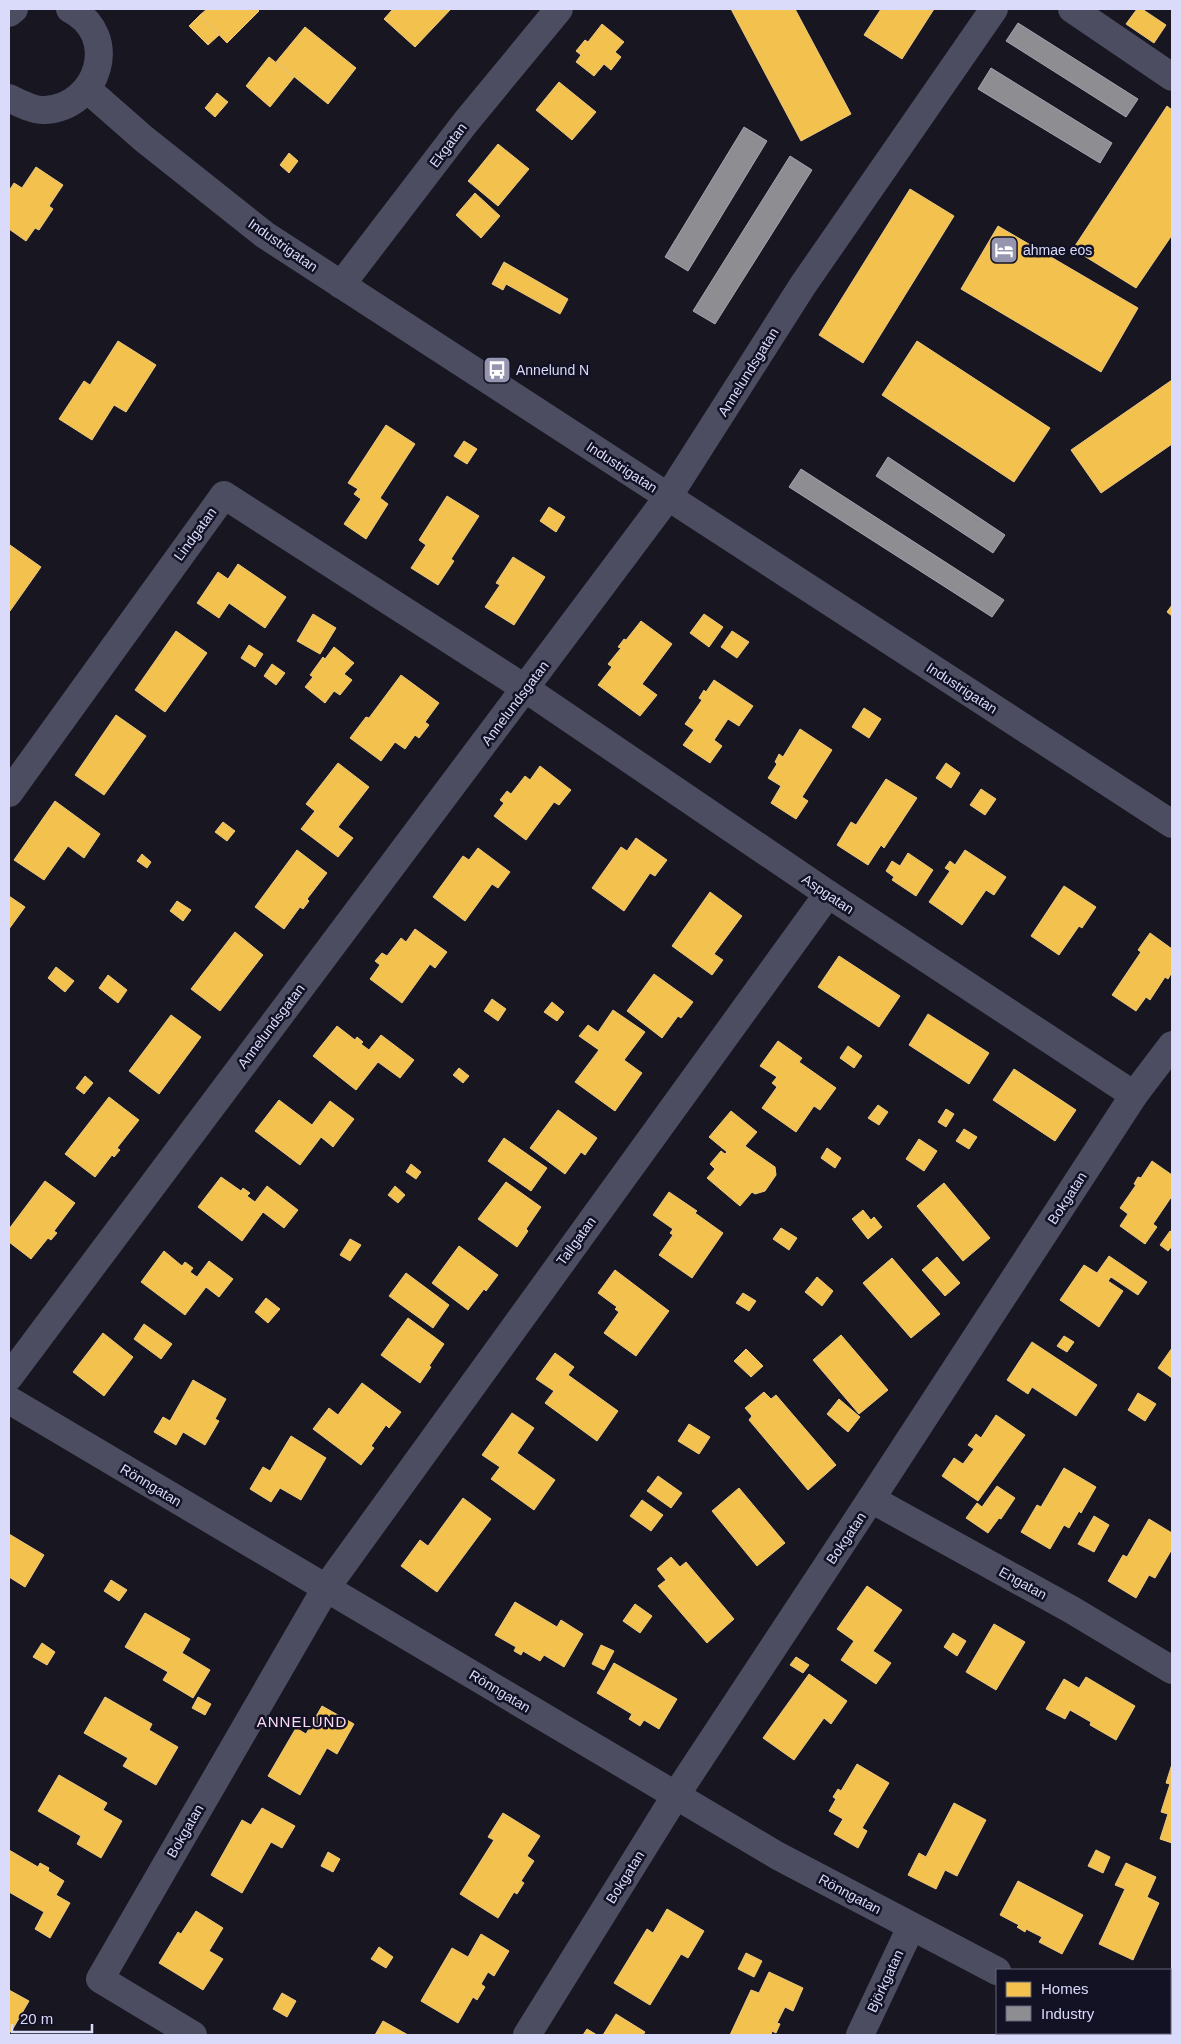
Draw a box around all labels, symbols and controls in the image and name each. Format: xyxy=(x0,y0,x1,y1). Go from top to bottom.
street label: Ekgatan xyxy=(426,120,470,170)
street label: Industrigatan xyxy=(245,215,321,275)
hotel icon: ahmae eos xyxy=(989,235,1019,265)
place label: ahmae eos xyxy=(1023,242,1092,258)
street label: Annelundsgatan xyxy=(714,325,782,419)
bus stop icon: Annelund N xyxy=(482,355,512,385)
place label: Annelund N xyxy=(516,362,589,378)
street label: Industrigatan xyxy=(584,438,660,496)
street label: Lindgatan xyxy=(170,504,220,564)
street label: Annelundsgatan xyxy=(478,658,552,748)
street label: Industrigatan xyxy=(924,659,1000,717)
street label: Aspgatan xyxy=(799,871,857,917)
street label: Annelundsgatan xyxy=(234,981,308,1071)
street label: Bokgatan xyxy=(1044,1169,1090,1227)
street label: Tallgatan xyxy=(553,1214,599,1268)
street label: Rönngatan xyxy=(118,1460,184,1510)
street label: Bokgatan xyxy=(823,1509,869,1567)
street label: Engatan xyxy=(996,1563,1050,1603)
street label: Rönngatan xyxy=(467,1666,533,1716)
district label: ANNELUND xyxy=(257,1713,347,1730)
street label: Bokgatan xyxy=(163,1801,207,1861)
street label: Bokgatan xyxy=(603,1848,647,1906)
street label: Rönngatan xyxy=(816,1871,884,1917)
street label: Björkgatan xyxy=(864,1947,906,2015)
legend xyxy=(996,1969,1171,2034)
text: Homes xyxy=(1041,1980,1089,1997)
scale bar xyxy=(12,2002,92,2034)
text: Industry xyxy=(1041,2005,1095,2022)
text: 20 m xyxy=(20,2010,53,2027)

